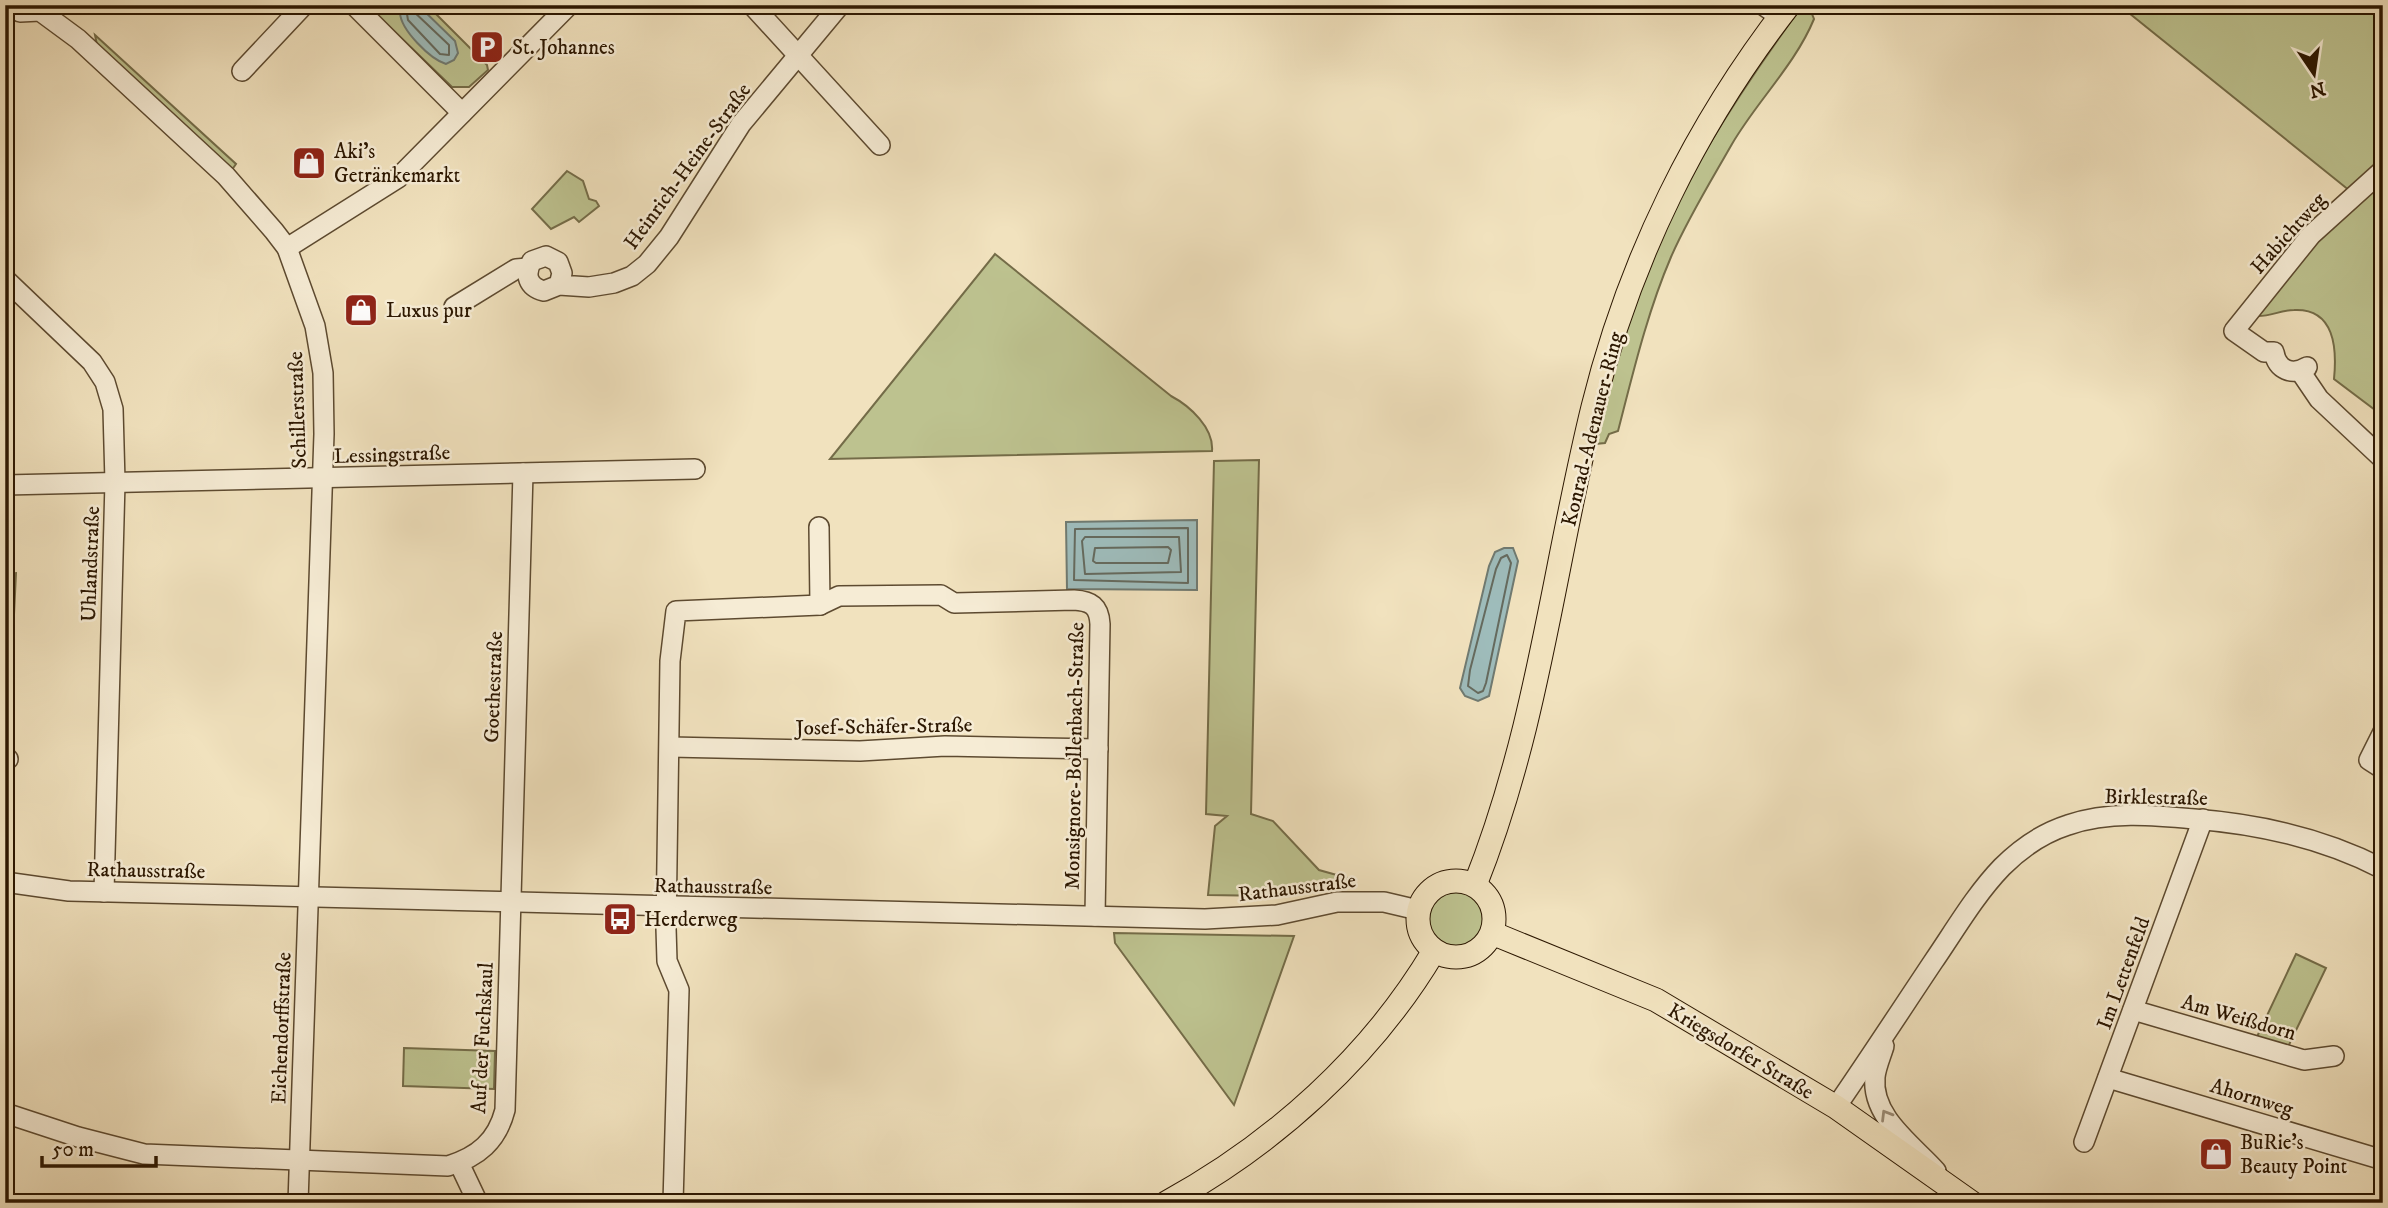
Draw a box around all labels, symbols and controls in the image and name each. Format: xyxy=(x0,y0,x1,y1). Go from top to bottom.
parking icon: St. Johannes xyxy=(468,28,506,66)
place label: St. Johannes xyxy=(512,35,615,61)
north arrow xyxy=(2280,38,2350,108)
text: N xyxy=(2307,76,2328,102)
street label: Heinrich-Heine-Straße xyxy=(619,78,757,255)
place label: Aki's Getränkemarkt xyxy=(334,139,460,189)
shop icon: Aki's Getränkemarkt xyxy=(290,144,328,182)
street label: Habichtweg xyxy=(2245,187,2333,280)
shop icon: Luxus pur xyxy=(342,291,380,329)
place label: Luxus pur xyxy=(386,298,472,324)
street label: Konrad-Adenauer-Ring xyxy=(1556,328,1630,529)
street label: Schillerstraße xyxy=(283,351,313,469)
street label: Lessingstraße xyxy=(333,440,451,470)
street label: Uhlandstraße xyxy=(76,505,106,622)
street label: Monsignore-Bollenbach-Straße xyxy=(1060,622,1090,890)
street label: Goethestraße xyxy=(479,630,509,743)
street label: Josef-Schäfer-Straße xyxy=(794,712,973,742)
street label: Birklestraße xyxy=(2104,784,2208,812)
street label: Rathausstraße xyxy=(86,857,206,885)
street label: Rathausstraße xyxy=(1237,868,1358,908)
street label: Rathausstraße xyxy=(653,873,773,901)
bus stop icon: Herderweg xyxy=(601,900,639,938)
place label: Herderweg xyxy=(644,907,738,933)
street label: Im Lettenfeld xyxy=(2092,913,2157,1033)
street label: Eichendorffstraße xyxy=(266,951,298,1104)
street label: Auf der Fuchskaul xyxy=(466,961,500,1114)
street label: Am Weißdorn xyxy=(2178,989,2299,1047)
street label: Kriegsdorfer Straße xyxy=(1663,998,1819,1106)
street label: Ahornweg xyxy=(2207,1073,2297,1123)
one-way arrow xyxy=(1881,1110,1894,1123)
scale bar xyxy=(42,1124,156,1168)
place label: BuRie's Beauty Point xyxy=(2240,1130,2348,1180)
shop icon: BuRie's Beauty Point xyxy=(2197,1135,2235,1173)
text: 50 m xyxy=(52,1137,94,1163)

